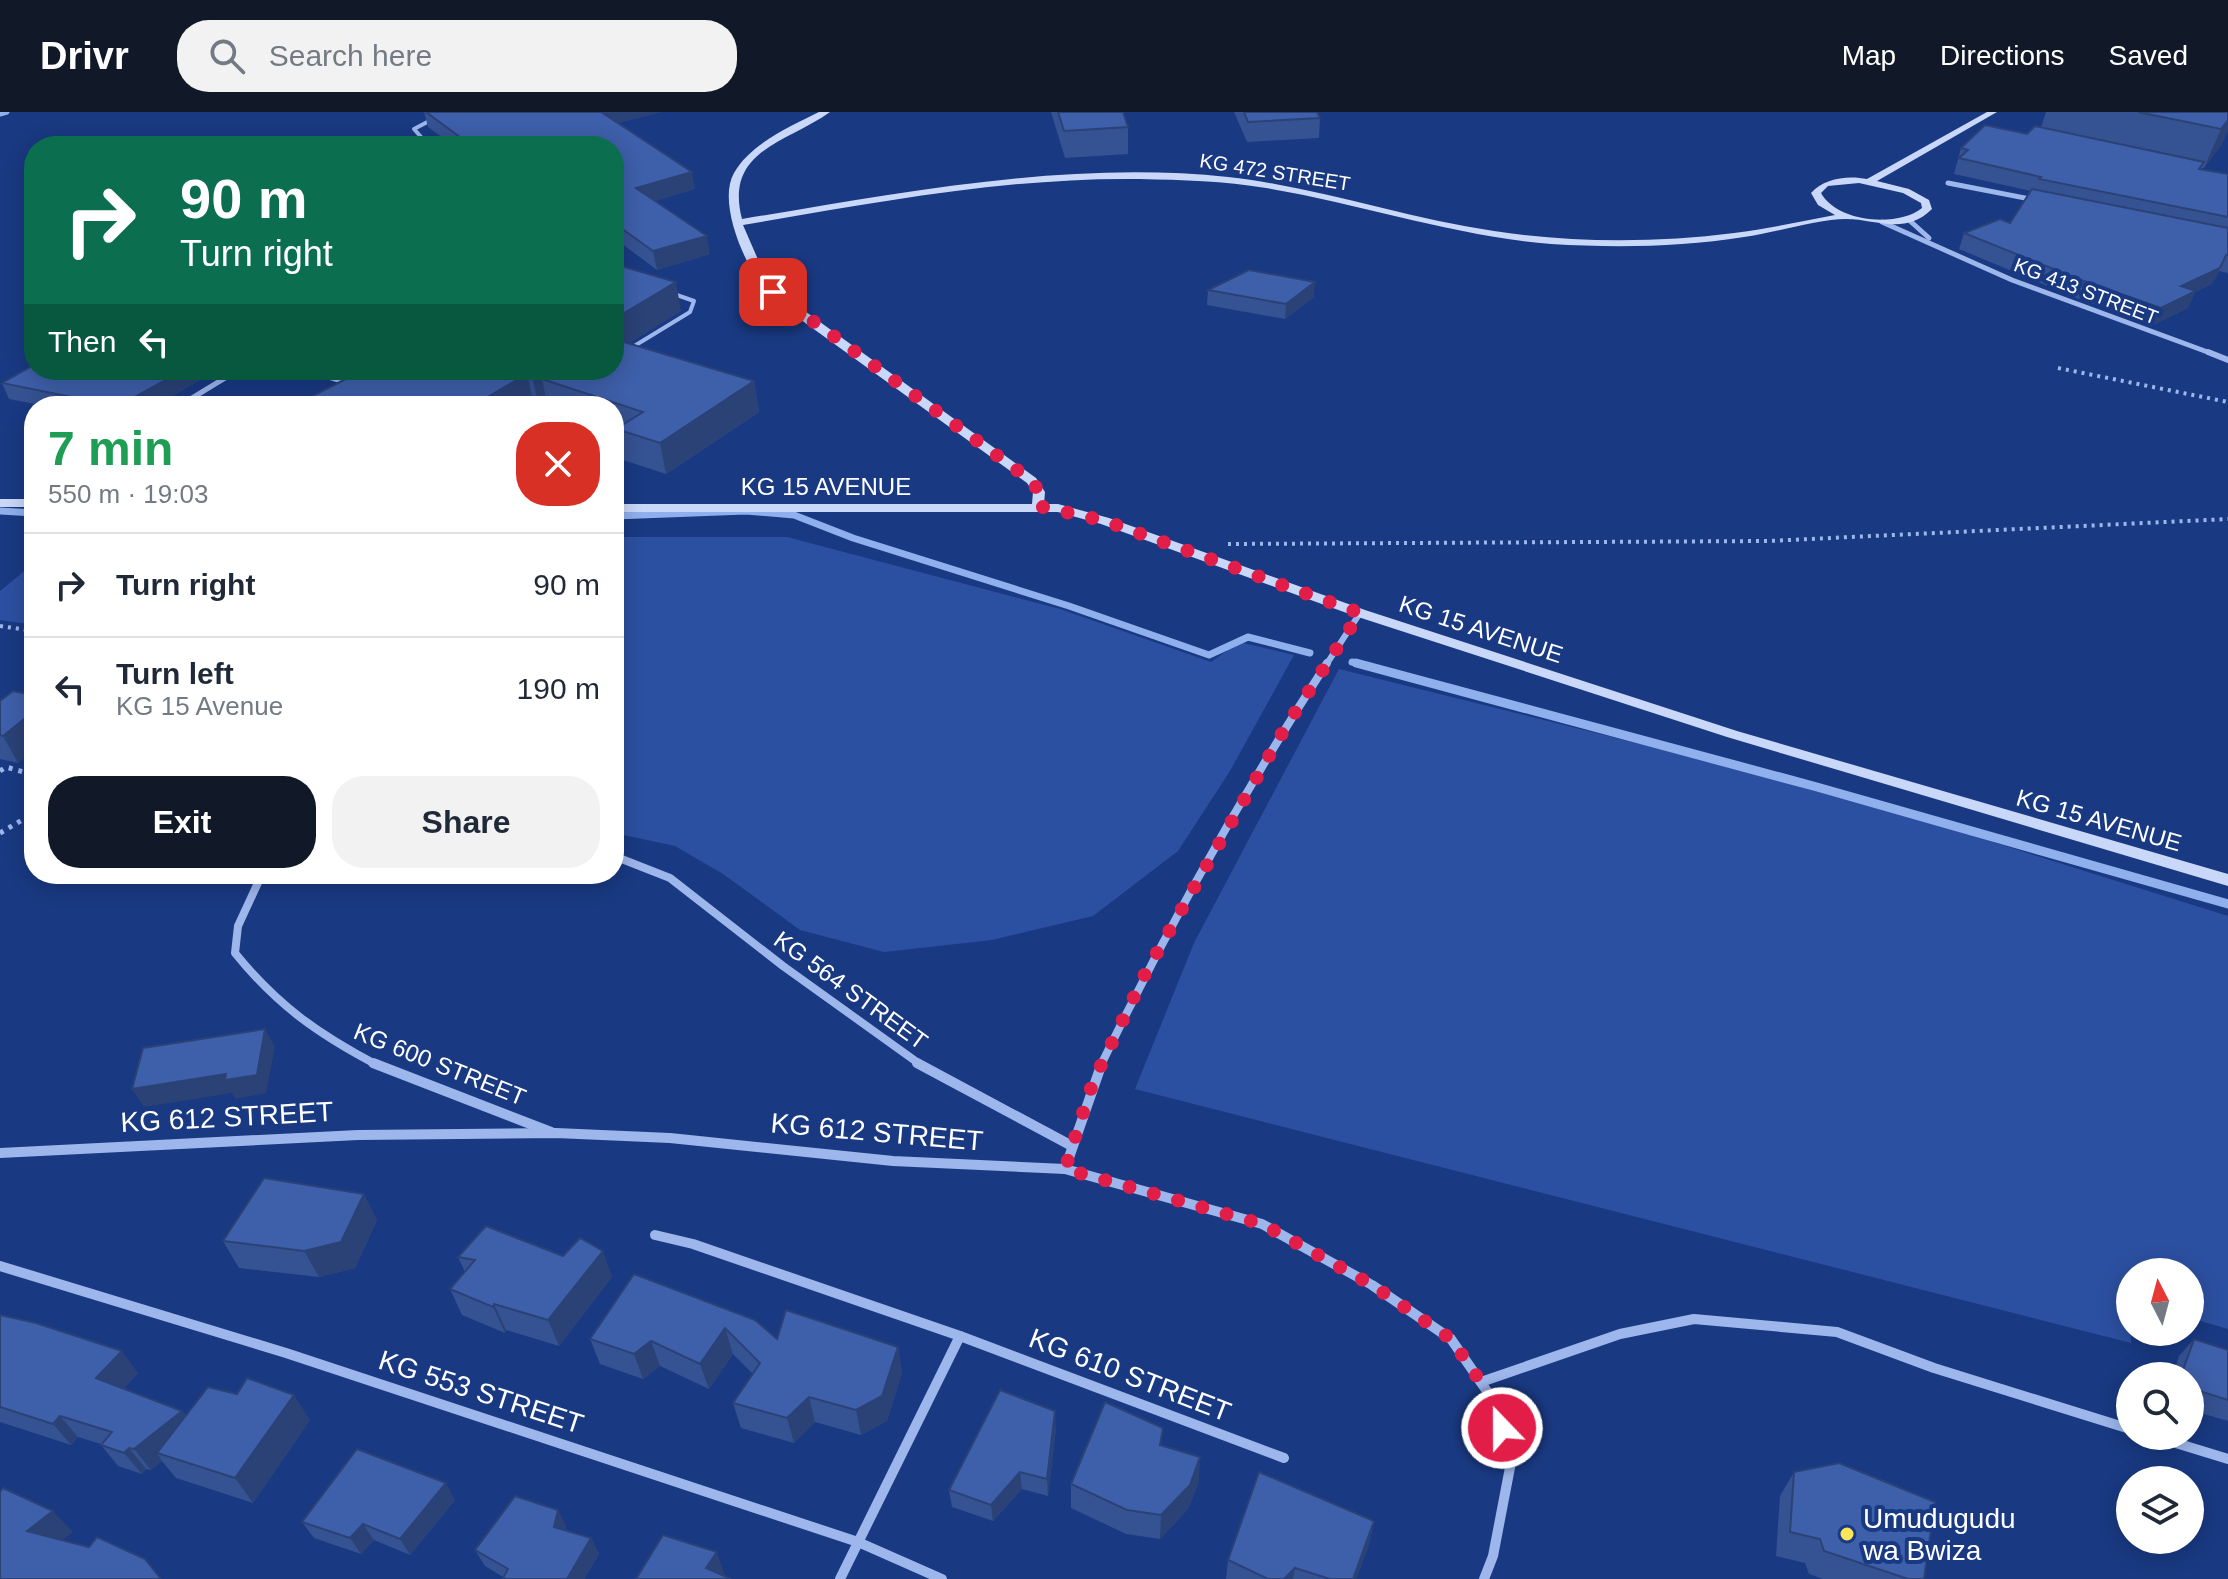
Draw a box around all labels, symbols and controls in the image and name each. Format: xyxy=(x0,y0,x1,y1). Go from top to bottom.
search box xyxy=(177,20,737,92)
icon: search xyxy=(205,34,249,78)
text: Drivr xyxy=(40,35,129,77)
text: Search here xyxy=(269,39,432,72)
text: Map xyxy=(1842,40,1896,71)
text: Directions xyxy=(1940,40,2065,71)
text: Saved xyxy=(2109,40,2188,71)
street label: KG 472 STREET xyxy=(1198,149,1352,195)
text: 90 m xyxy=(180,167,308,230)
icon: right xyxy=(48,168,152,272)
text: Turn right xyxy=(180,233,333,274)
street label: KG 413 STREET xyxy=(2011,253,2161,329)
pin xyxy=(739,258,807,326)
icon: arrive xyxy=(751,270,795,314)
icon: left xyxy=(132,320,176,364)
text: Then xyxy=(48,325,116,358)
text: 7 min xyxy=(48,422,173,475)
button: close xyxy=(516,422,600,506)
street label: KG 15 AVENUE xyxy=(741,473,911,500)
text: 550 m · 19:03 xyxy=(48,479,208,509)
icon: right xyxy=(48,563,92,607)
text: Turn right xyxy=(116,568,255,601)
text: 90 m xyxy=(533,568,600,601)
street label: KG 15 AVENUE xyxy=(1396,590,1566,668)
text: Turn left xyxy=(116,657,234,690)
icon: left xyxy=(48,667,92,711)
text: 190 m xyxy=(517,672,600,705)
text: KG 15 Avenue xyxy=(116,691,283,721)
button: Exit xyxy=(48,776,316,868)
button: Share xyxy=(332,776,600,868)
street label: KG 15 AVENUE xyxy=(2013,784,2185,856)
street label: KG 564 STREET xyxy=(769,925,933,1055)
street label: KG 600 STREET xyxy=(350,1017,530,1111)
street label: KG 612 STREET xyxy=(120,1096,334,1138)
street label: KG 612 STREET xyxy=(769,1107,985,1157)
north arrow xyxy=(2116,1258,2204,1346)
map controls xyxy=(2116,1258,2204,1554)
street label: KG 610 STREET xyxy=(1025,1322,1235,1428)
street label: KG 553 STREET xyxy=(375,1344,587,1440)
button: search xyxy=(2116,1362,2204,1450)
position arrow xyxy=(1460,1386,1544,1470)
button: layers xyxy=(2116,1466,2204,1554)
place label: Umudugudu wa Bwiza xyxy=(1862,1503,2016,1566)
marker: Umudugudu wa Bwiza xyxy=(1838,1525,1856,1543)

